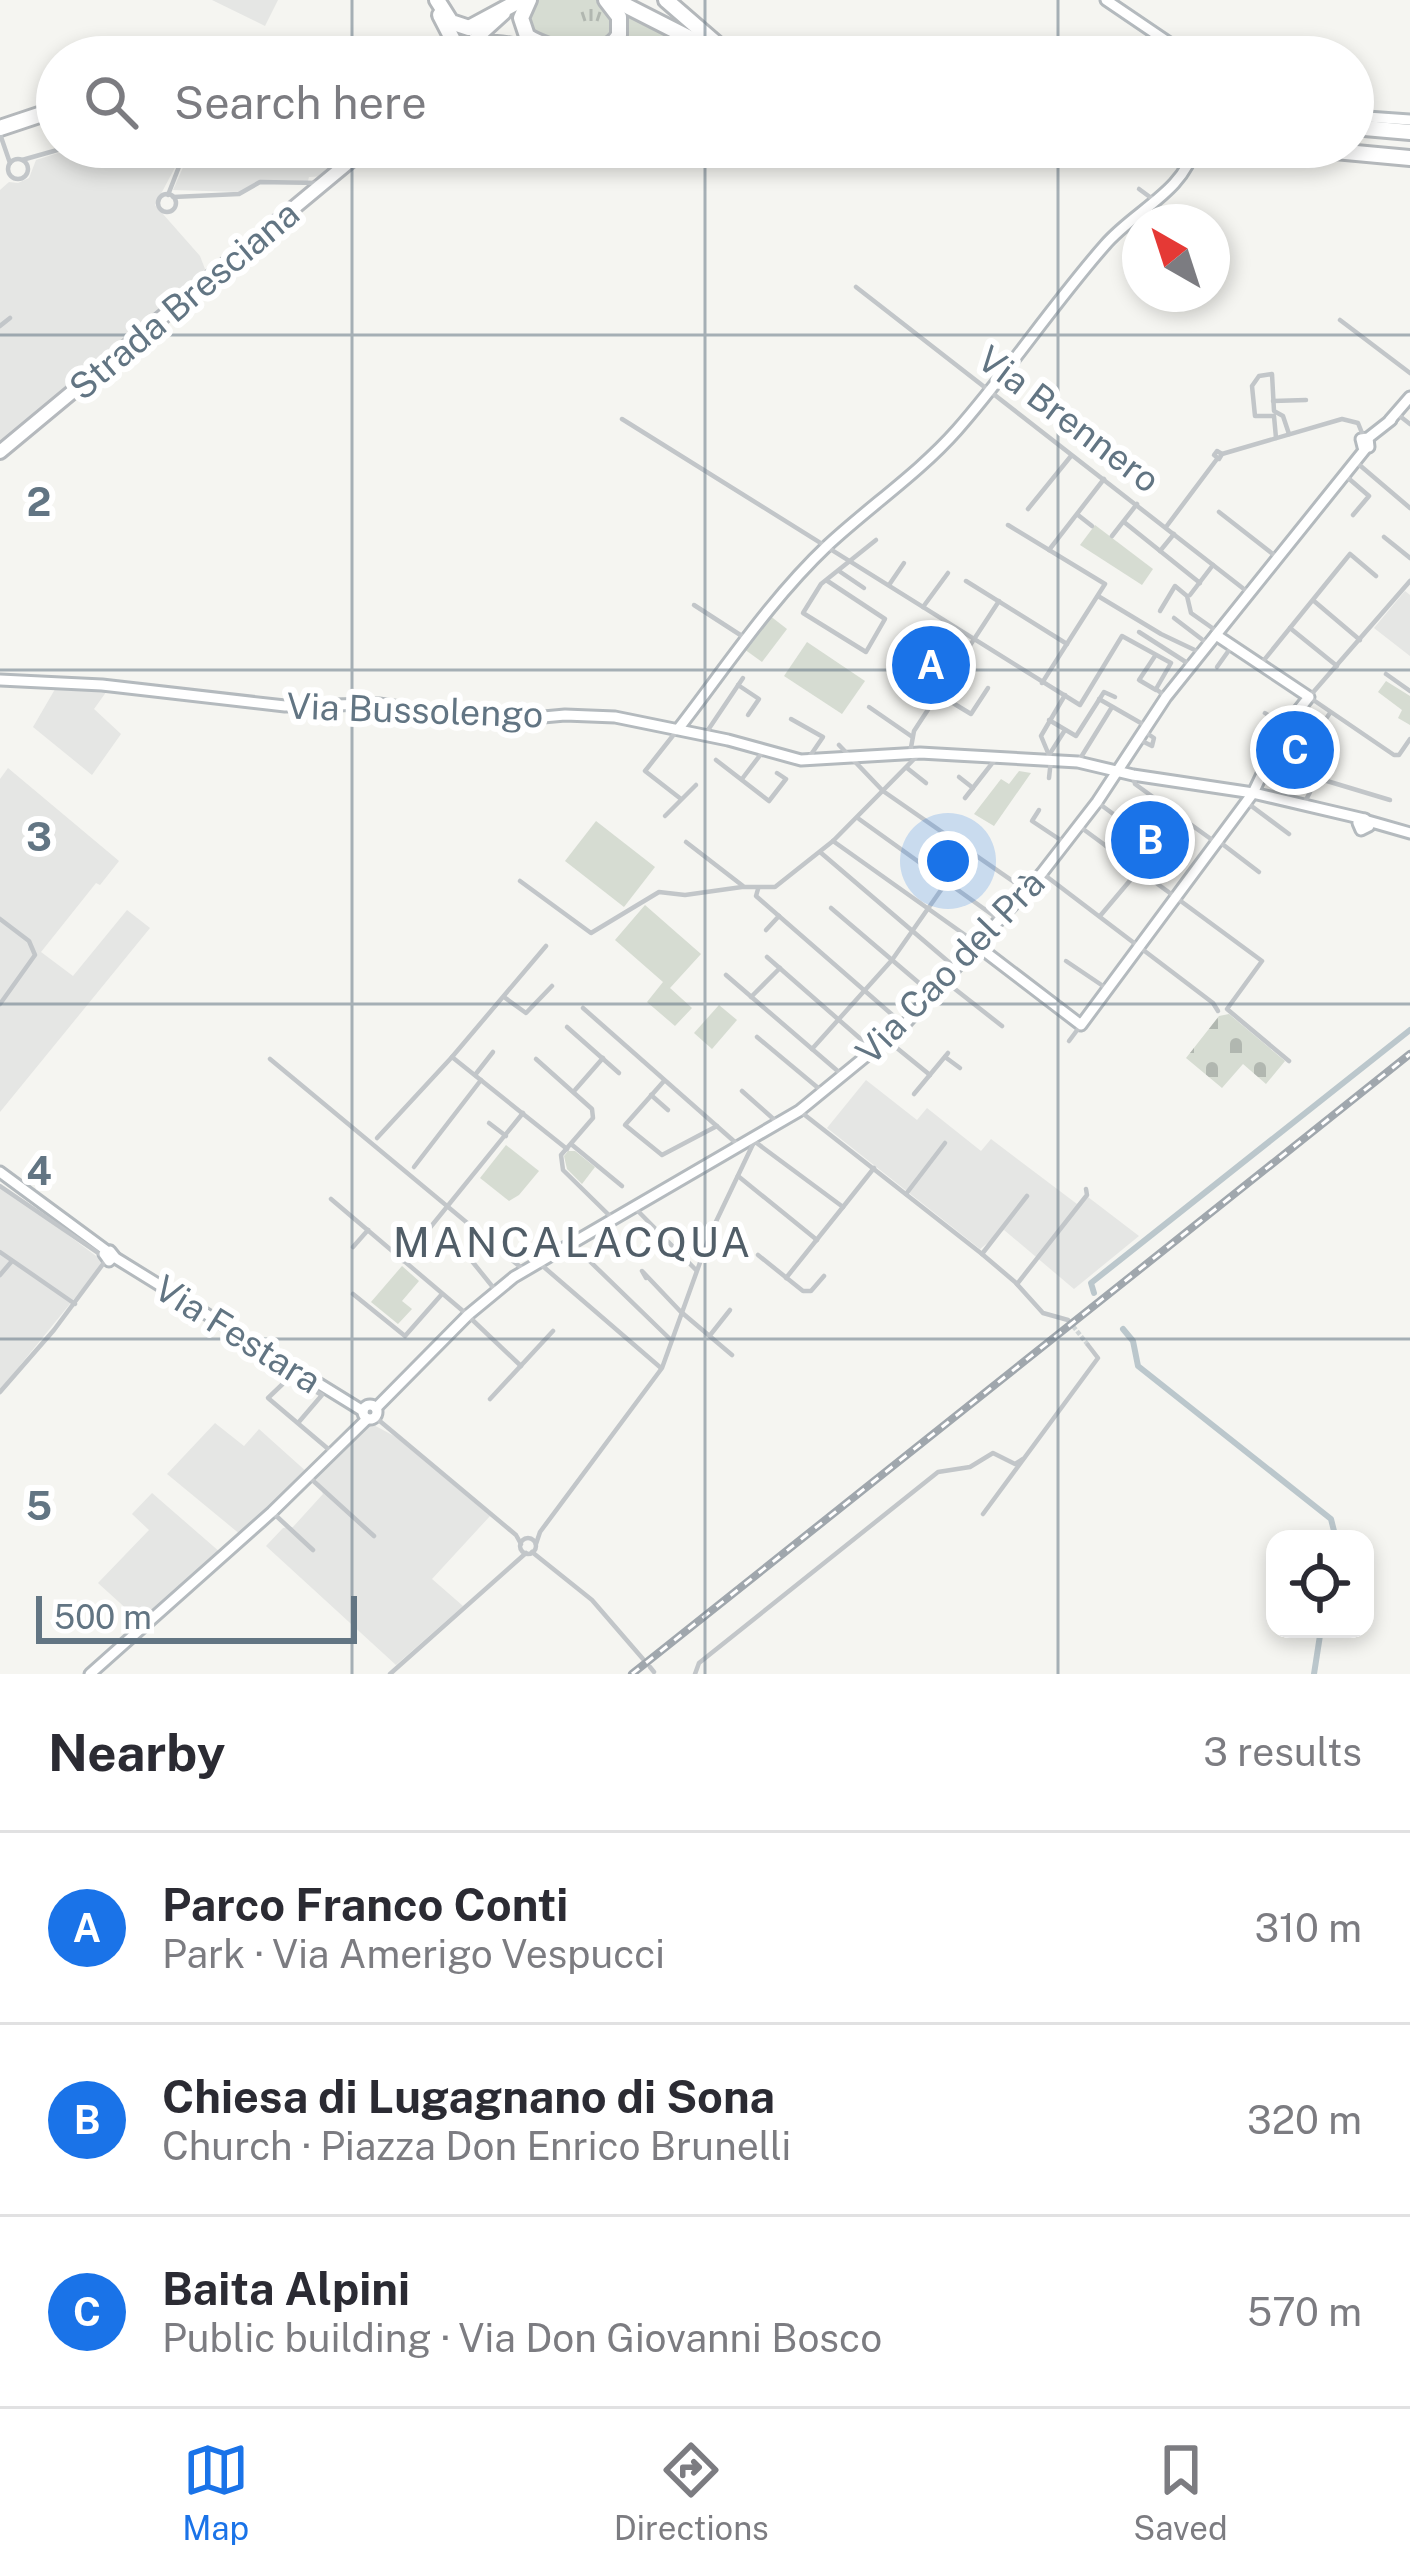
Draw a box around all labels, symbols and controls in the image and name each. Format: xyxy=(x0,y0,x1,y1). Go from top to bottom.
search box xyxy=(36,36,1374,168)
icon: search xyxy=(78,69,144,135)
text: Search here xyxy=(174,76,427,129)
street label: Strada Bresciana xyxy=(61,192,307,408)
north arrow xyxy=(1122,204,1230,312)
street label: Via Brennero xyxy=(970,337,1168,501)
text: 2 xyxy=(27,479,51,525)
pin: A xyxy=(892,620,970,710)
street label: Via Bussolengo xyxy=(286,685,544,735)
pin: C xyxy=(1256,705,1334,795)
pin: B xyxy=(1111,795,1189,885)
text: 3 xyxy=(26,814,52,860)
your location xyxy=(918,831,978,891)
street label: Via Cao del Prà xyxy=(847,862,1053,1072)
text: 4 xyxy=(26,1148,52,1194)
district label: MANCALACQUA xyxy=(393,1217,753,1266)
street label: Via Festara xyxy=(147,1266,329,1402)
text: 5 xyxy=(26,1483,52,1529)
map controls xyxy=(1266,1530,1374,1638)
button: locate xyxy=(1266,1530,1374,1638)
scale bar xyxy=(36,1590,357,1643)
text: 500 m xyxy=(54,1598,152,1636)
text: Nearby xyxy=(48,1723,225,1782)
text: 3 results xyxy=(1203,1729,1362,1775)
text: Parco Franco Conti xyxy=(162,1878,568,1931)
text: A xyxy=(73,1905,101,1951)
text: 310 m xyxy=(1254,1905,1362,1951)
text: Park · Via Amerigo Vespucci xyxy=(162,1931,665,1977)
text: Chiesa di Lugagnano di Sona xyxy=(162,2070,775,2123)
text: B xyxy=(74,2097,100,2143)
text: 320 m xyxy=(1247,2097,1362,2143)
text: Church · Piazza Don Enrico Brunelli xyxy=(162,2123,791,2169)
text: Baita Alpini xyxy=(162,2262,410,2315)
text: C xyxy=(73,2289,101,2335)
text: 570 m xyxy=(1247,2289,1362,2335)
text: Public building · Via Don Giovanni Bosco xyxy=(162,2315,882,2361)
tab: Map xyxy=(182,2437,249,2547)
tab: Directions xyxy=(614,2437,769,2547)
tab: Saved xyxy=(1133,2437,1228,2547)

